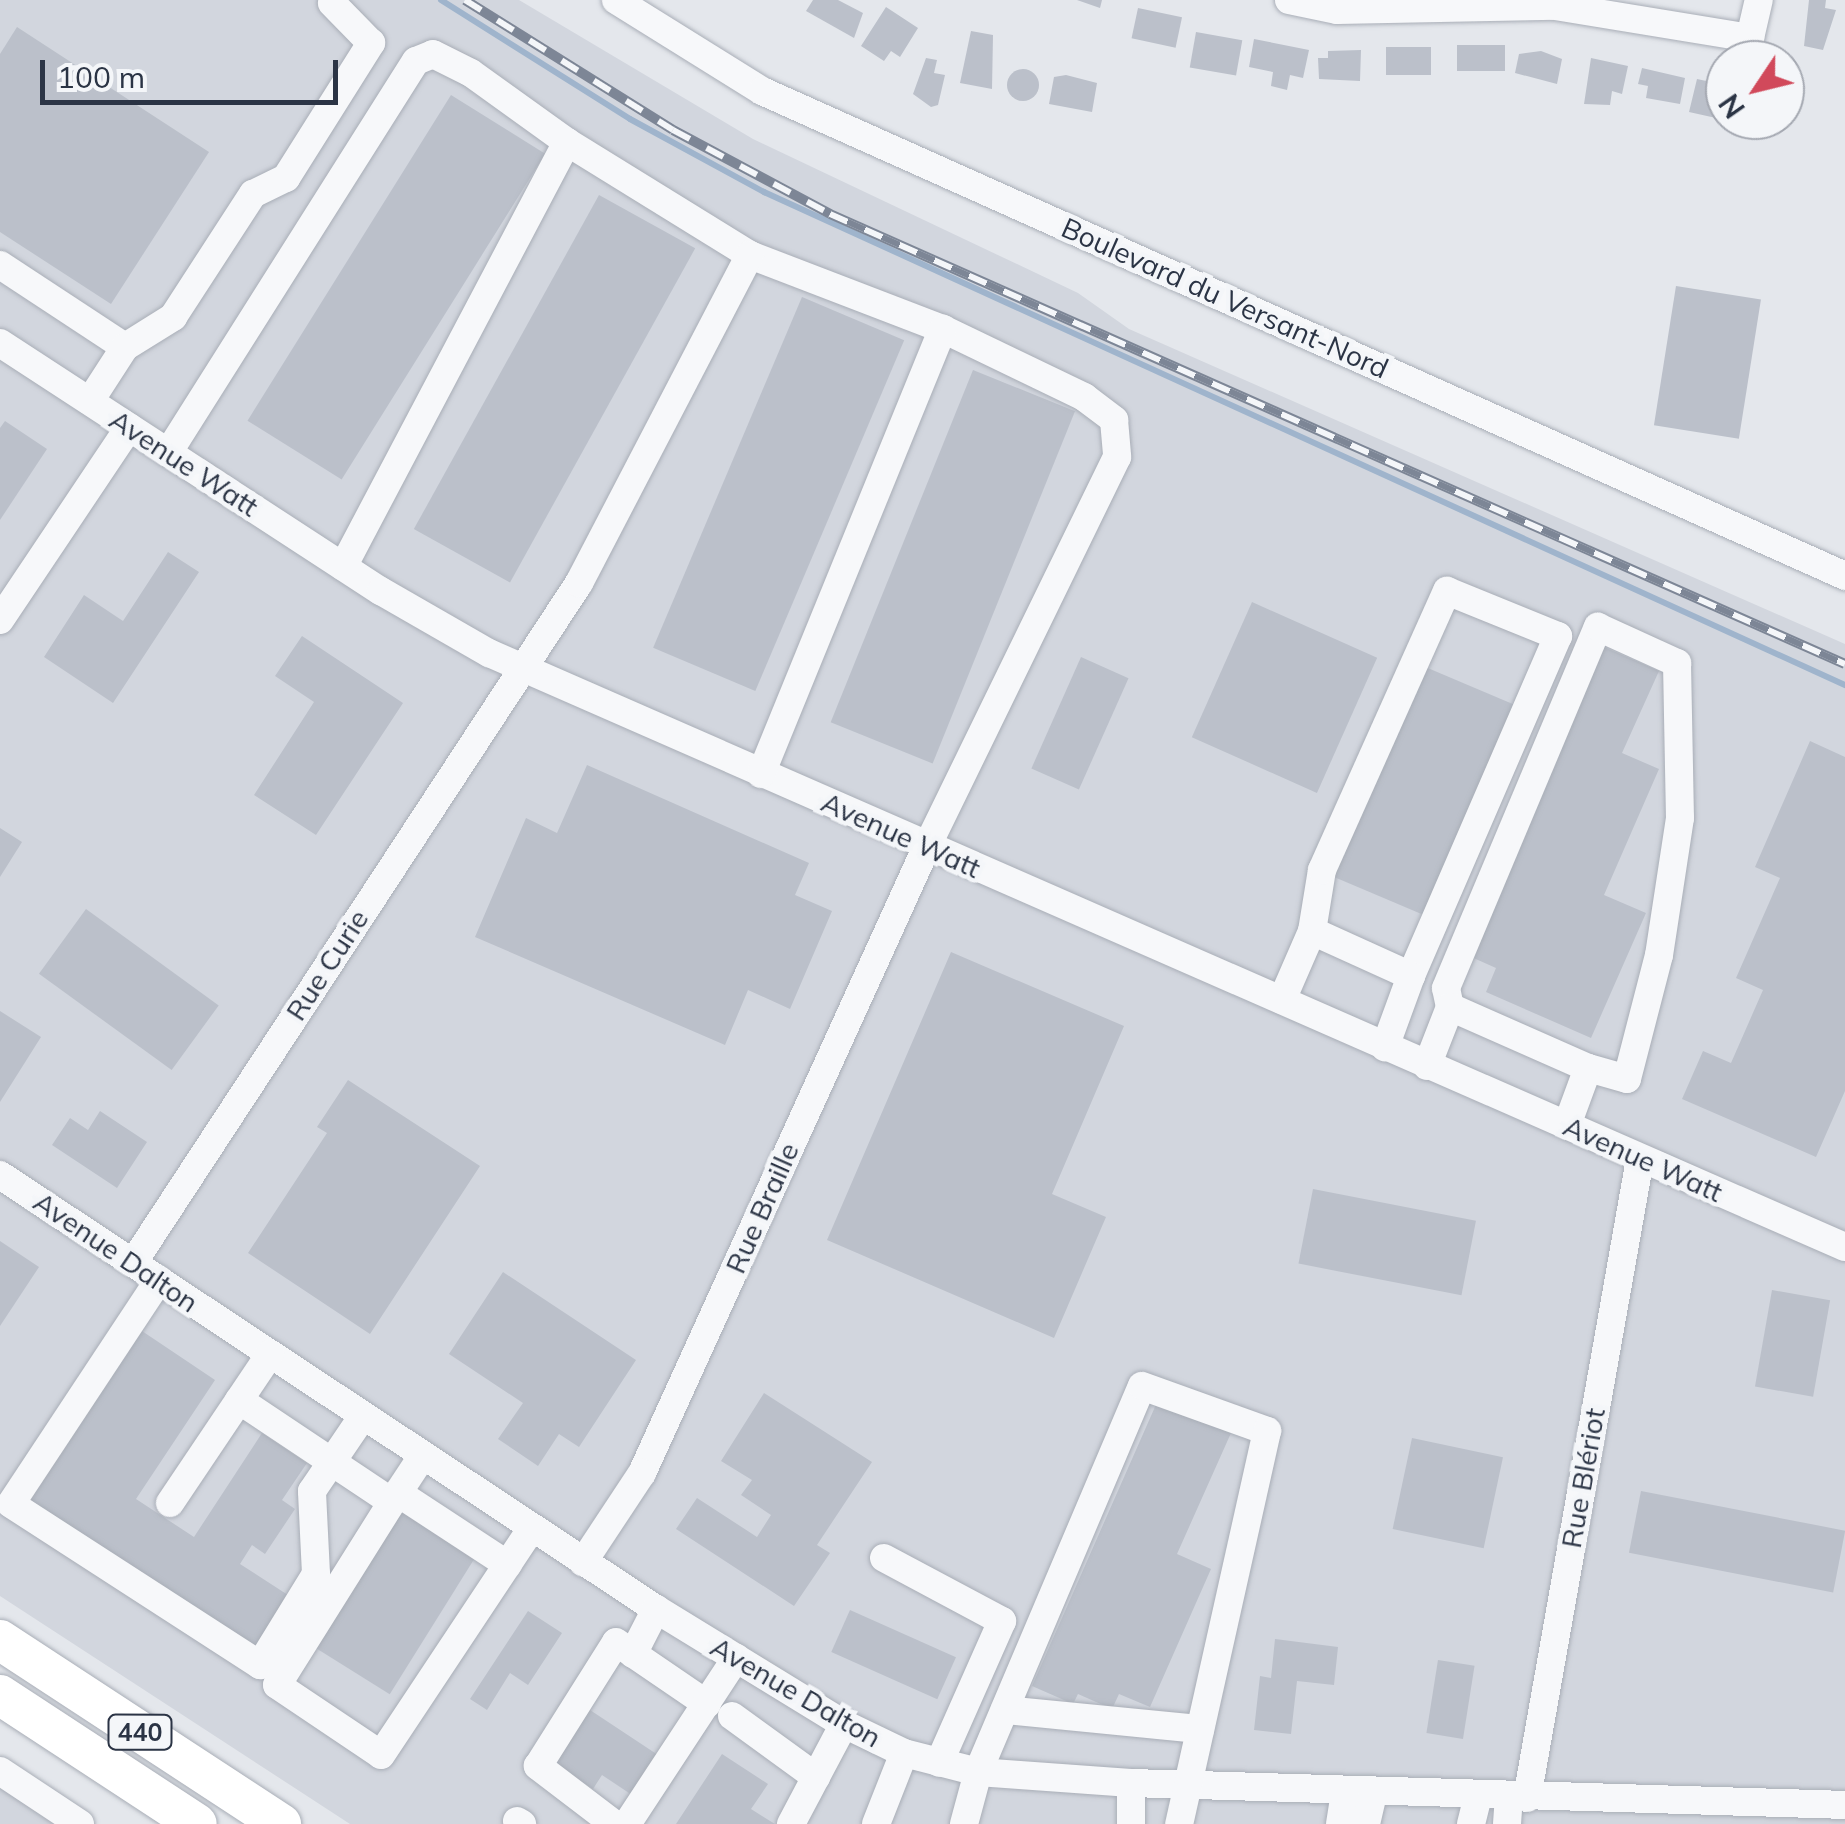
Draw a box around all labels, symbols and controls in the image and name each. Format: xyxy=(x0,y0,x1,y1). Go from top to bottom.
scale bar xyxy=(45,40,342,102)
north arrow xyxy=(1705,40,1805,140)
text: 100 m xyxy=(57,58,145,96)
text: N xyxy=(1711,88,1752,125)
street label: Boulevard du Versant-Nord xyxy=(1056,211,1394,385)
street label: Avenue Watt xyxy=(103,403,265,523)
street label: Avenue Watt xyxy=(816,785,986,885)
street label: Rue Curie xyxy=(279,903,375,1027)
street label: Avenue Watt xyxy=(1558,1109,1728,1209)
street label: Rue Braille xyxy=(718,1138,806,1278)
street label: Avenue Dalton xyxy=(27,1185,205,1319)
street label: Rue Blériot xyxy=(1554,1405,1612,1551)
street label: Avenue Dalton xyxy=(705,1630,887,1754)
road number: 440 xyxy=(108,1712,172,1752)

